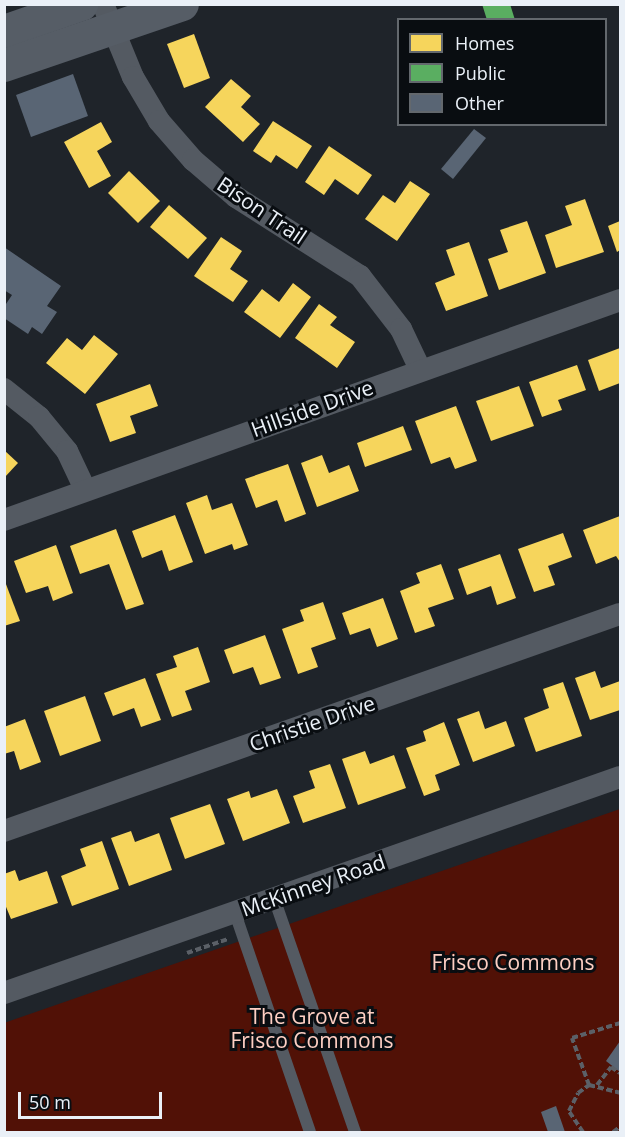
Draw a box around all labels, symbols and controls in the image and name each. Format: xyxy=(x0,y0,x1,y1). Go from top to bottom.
legend xyxy=(397,18,607,126)
text: Homes xyxy=(455,31,514,55)
text: Public xyxy=(455,61,506,85)
text: Other xyxy=(455,91,504,115)
street label: Bison Trail xyxy=(213,171,311,249)
street label: Hillside Drive xyxy=(247,374,377,442)
street label: Christie Drive xyxy=(246,690,378,756)
street label: McKinney Road xyxy=(238,849,388,921)
park label: Frisco Commons xyxy=(431,949,595,975)
park label: The Grove at Frisco Commons xyxy=(230,1003,394,1053)
scale bar xyxy=(21,1080,165,1118)
text: 50 m xyxy=(29,1090,71,1114)

